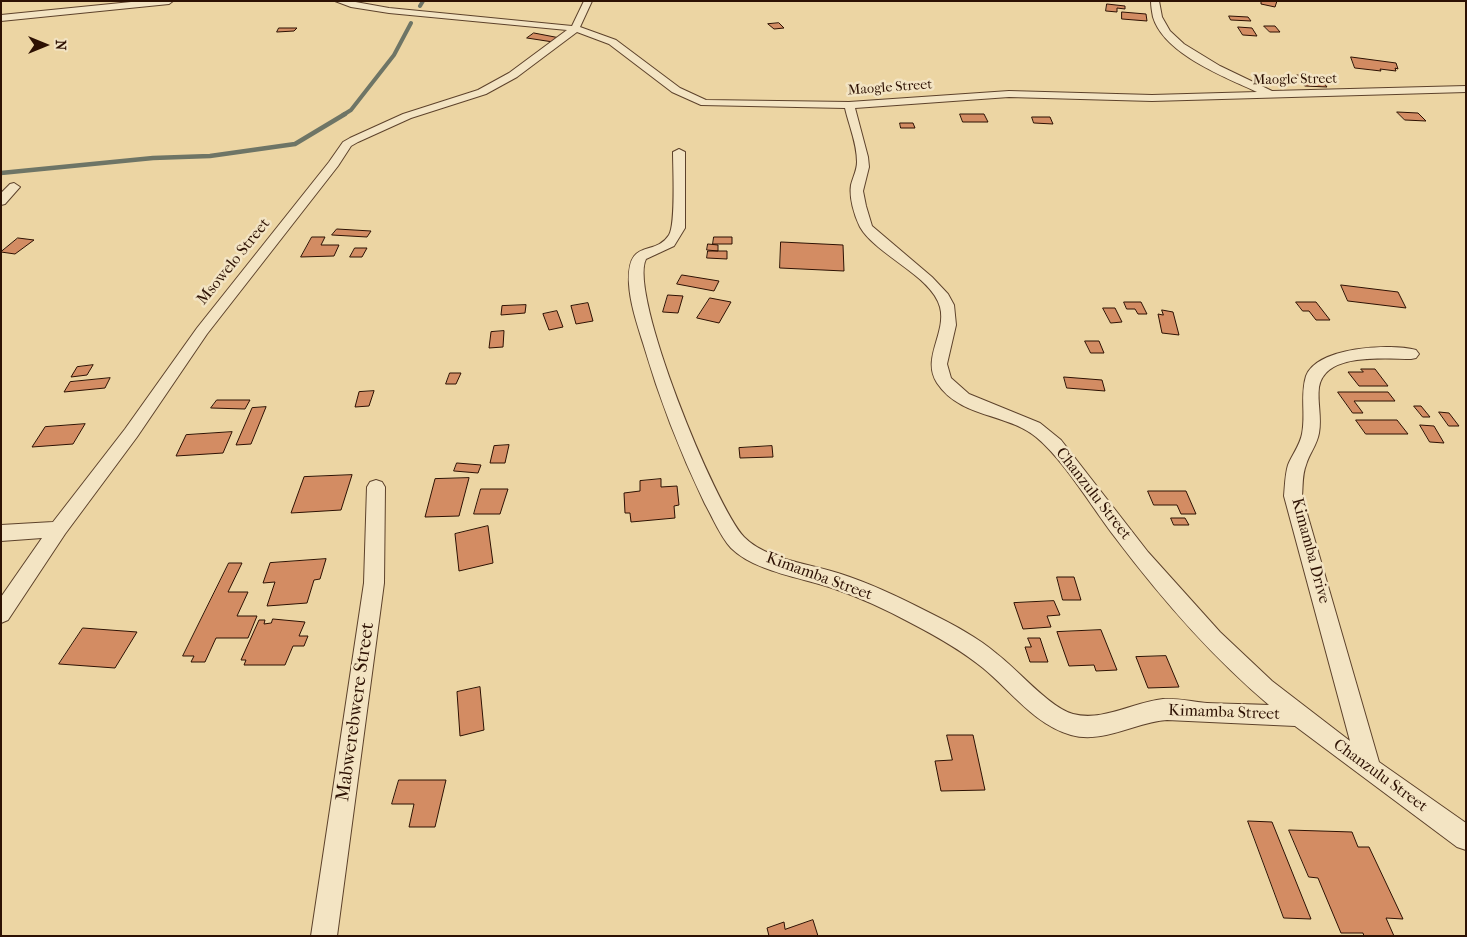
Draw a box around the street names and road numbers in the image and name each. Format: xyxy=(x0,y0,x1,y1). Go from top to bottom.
street label: Maogle Street xyxy=(1253,71,1337,89)
street label: Maogle Street xyxy=(847,77,933,99)
street label: Msowelo Street xyxy=(193,215,275,309)
street label: Chanzulu Street xyxy=(1051,444,1135,544)
street label: Kimamba Drive xyxy=(1287,496,1333,606)
street label: Kimamba Street xyxy=(763,549,875,605)
street label: Mabwerebwere Street xyxy=(332,621,380,803)
street label: Kimamba Street xyxy=(1168,701,1280,725)
street label: Chanzulu Street xyxy=(1329,735,1431,817)

